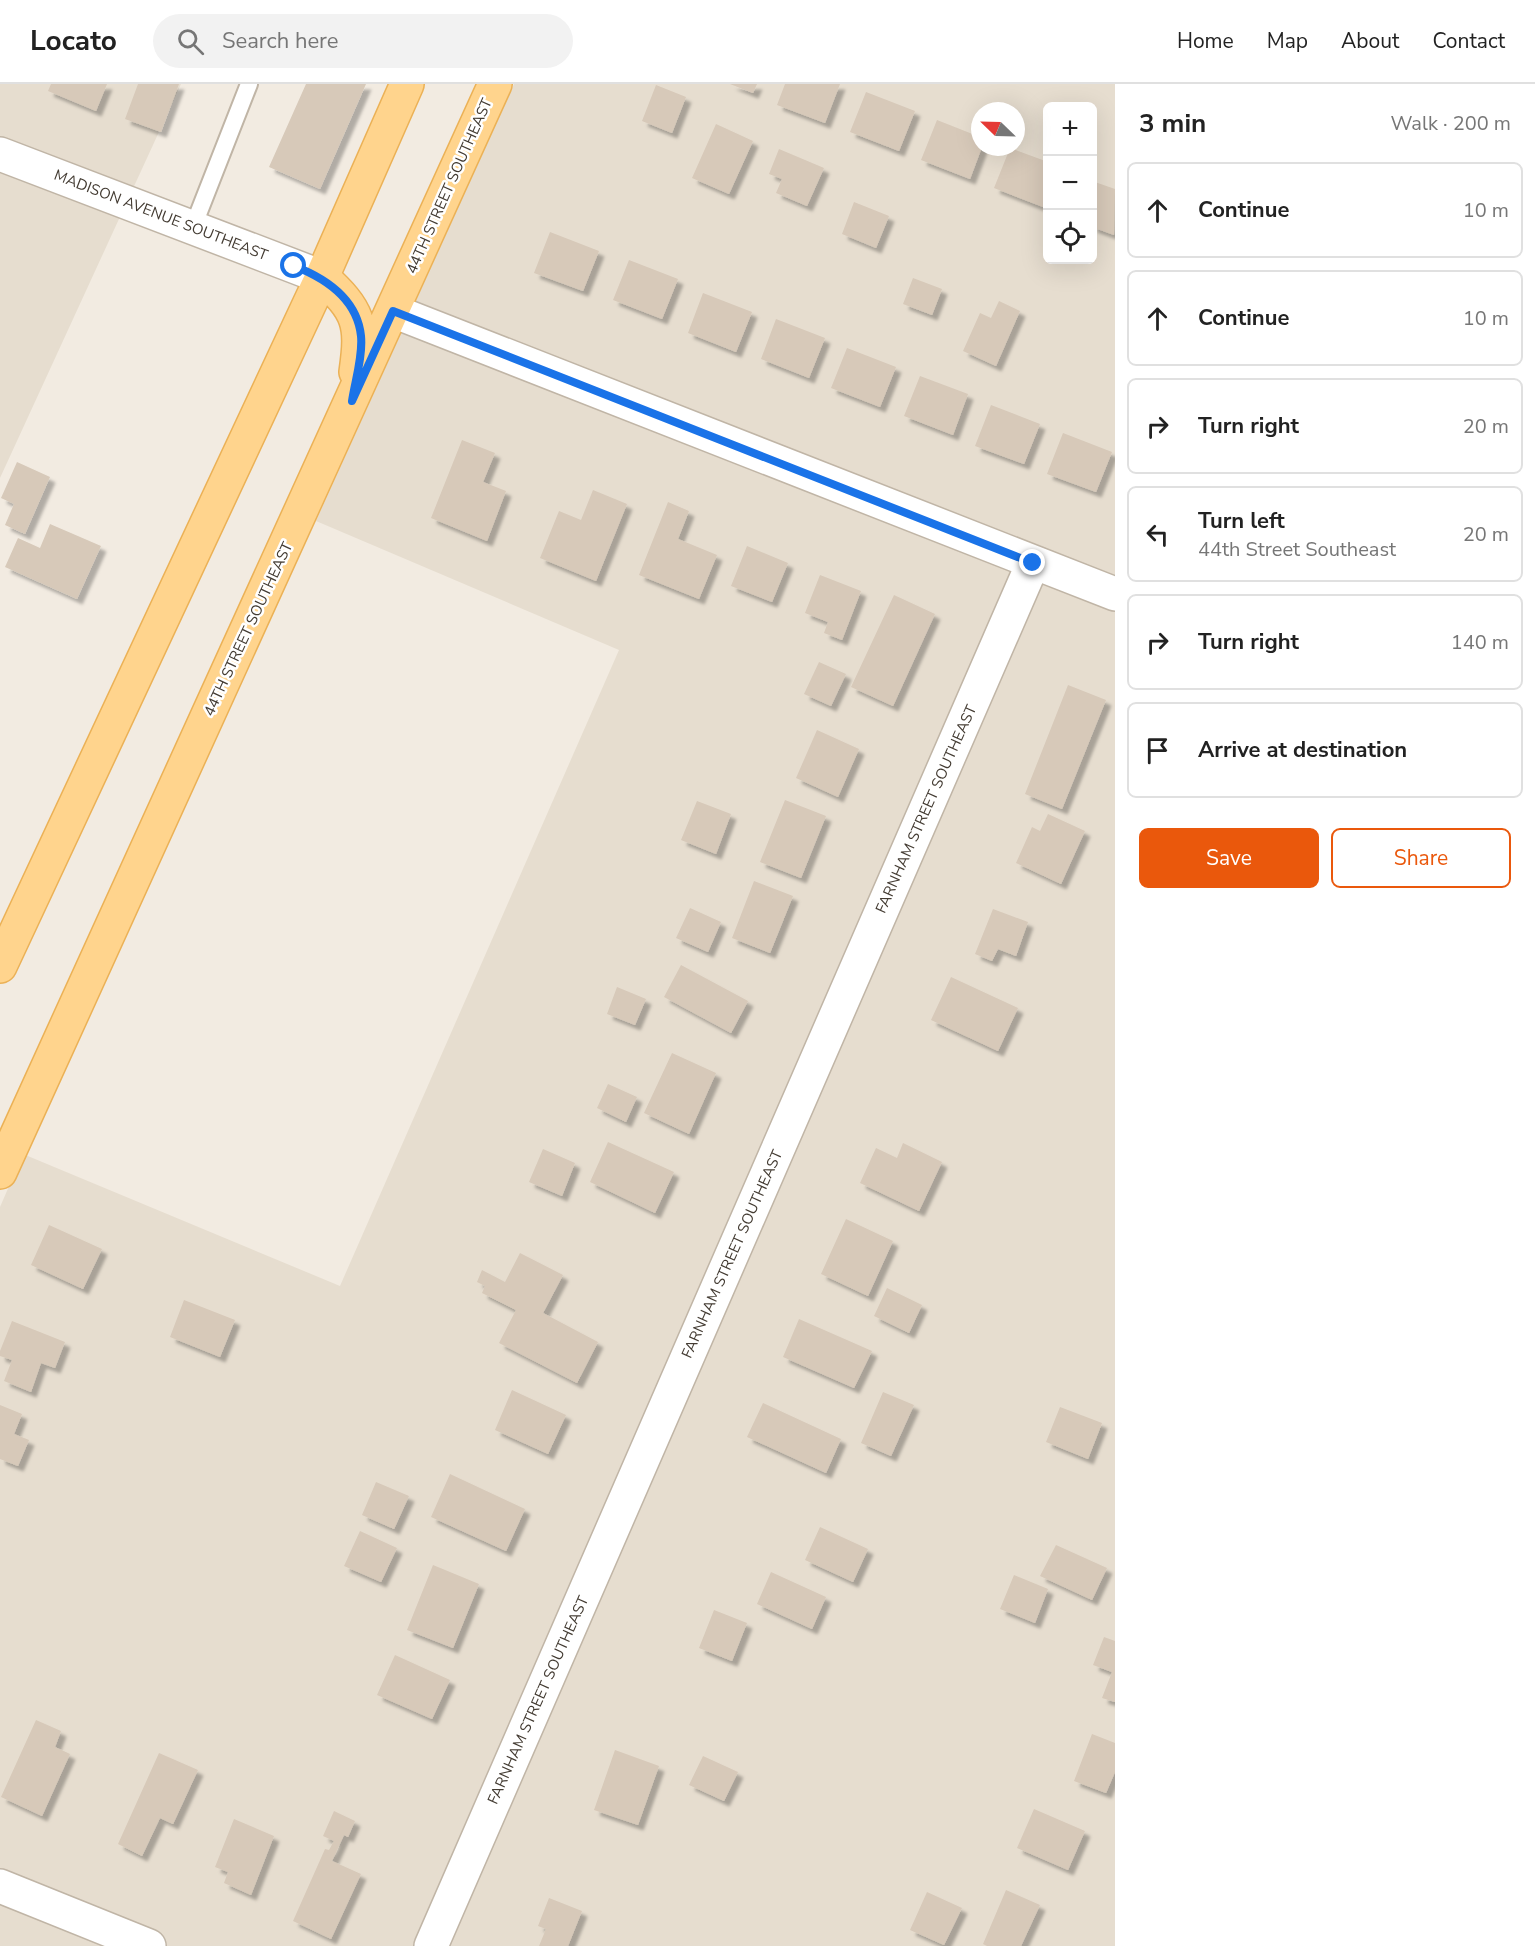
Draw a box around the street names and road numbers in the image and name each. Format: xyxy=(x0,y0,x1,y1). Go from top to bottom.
street label: 44TH STREET SOUTHEAST xyxy=(401,95,497,277)
street label: MADISON AVENUE SOUTHEAST xyxy=(51,165,271,265)
street label: 44TH STREET SOUTHEAST xyxy=(199,539,297,719)
street label: FARNHAM STREET SOUTHEAST xyxy=(871,702,981,916)
street label: FARNHAM STREET SOUTHEAST xyxy=(677,1147,787,1361)
street label: FARNHAM STREET SOUTHEAST xyxy=(483,1593,593,1807)

